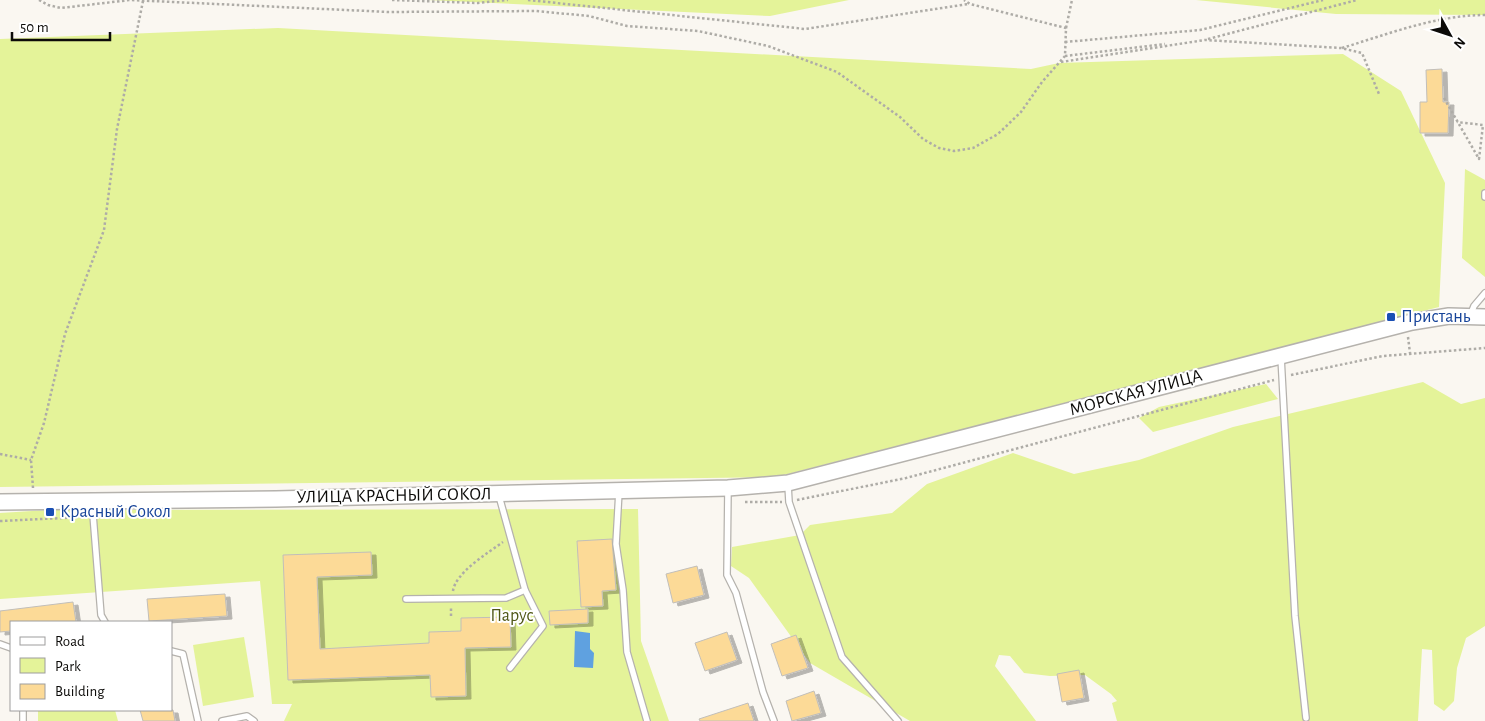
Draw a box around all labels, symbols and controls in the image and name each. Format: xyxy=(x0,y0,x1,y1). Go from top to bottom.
scale bar xyxy=(12,10,110,42)
north arrow xyxy=(1425,10,1475,60)
text: 50 m xyxy=(20,20,49,35)
text: N xyxy=(1451,34,1468,51)
place label: Пристань xyxy=(1401,308,1471,326)
marker: Пристань xyxy=(1385,311,1397,323)
street label: МОРСКАЯ УЛИЦА xyxy=(1068,367,1205,419)
street label: УЛИЦА КРАСНЫЙ СОКОЛ xyxy=(296,483,492,507)
place label: Красный Сокол xyxy=(60,503,171,521)
marker: Красный Сокол xyxy=(44,506,56,518)
park label: Парус xyxy=(490,607,534,625)
legend xyxy=(10,621,172,711)
text: Road xyxy=(55,634,85,649)
text: Park xyxy=(55,659,81,674)
text: Building xyxy=(55,684,105,699)

